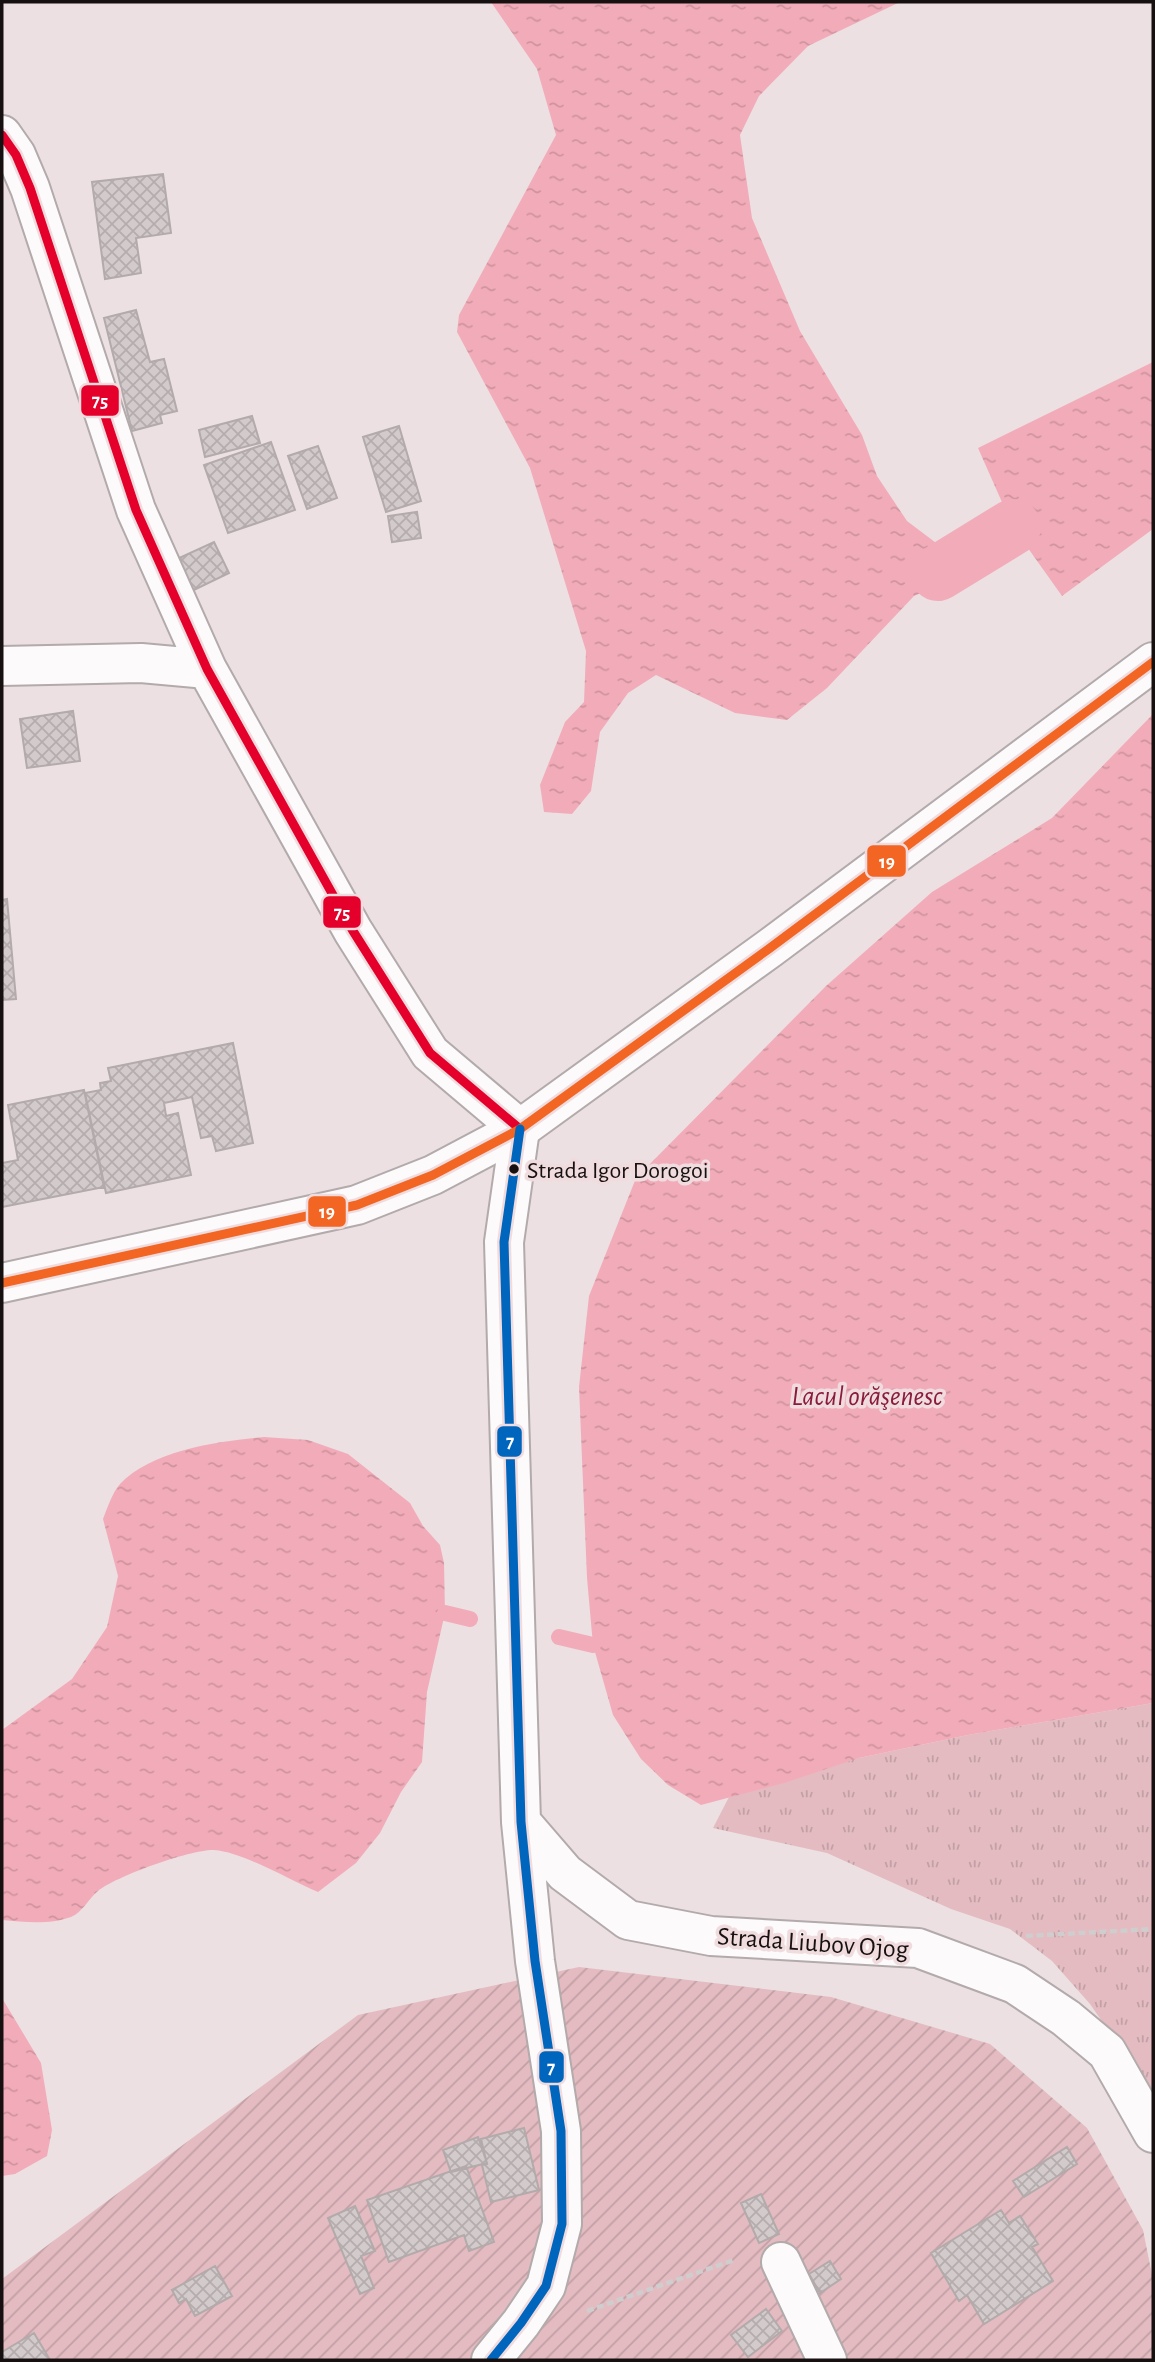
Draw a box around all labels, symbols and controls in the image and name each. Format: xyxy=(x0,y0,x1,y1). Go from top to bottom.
line badge: 75 xyxy=(80,384,120,417)
text: 75 xyxy=(92,392,108,411)
line badge: 19 xyxy=(866,844,907,878)
text: 19 xyxy=(879,853,895,872)
line badge: 75 xyxy=(322,895,362,929)
text: 75 xyxy=(334,904,350,923)
place label: Strada Igor Dorogoi xyxy=(527,1159,709,1183)
marker: Strada Igor Dorogoi xyxy=(507,1162,521,1176)
line badge: 19 xyxy=(307,1195,347,1228)
text: 19 xyxy=(319,1203,335,1222)
water label: Lacul orăşenesc xyxy=(791,1383,943,1411)
line badge: 7 xyxy=(496,1425,523,1458)
text: 7 xyxy=(506,1433,514,1452)
street label: Strada Liubov Ojog xyxy=(717,1923,910,1963)
line badge: 7 xyxy=(538,2050,565,2084)
text: 7 xyxy=(547,2059,555,2078)

